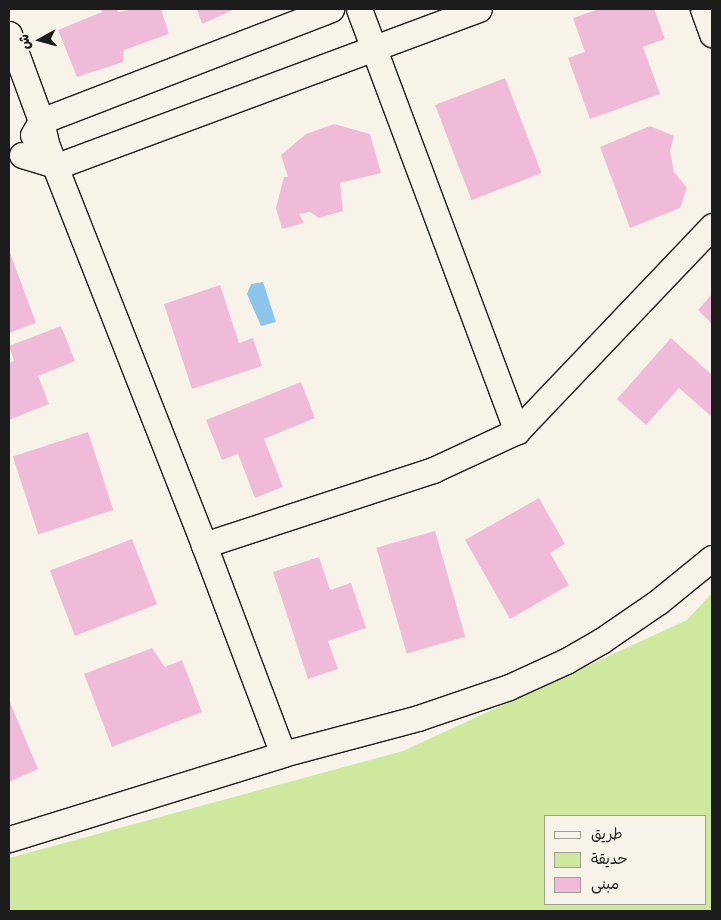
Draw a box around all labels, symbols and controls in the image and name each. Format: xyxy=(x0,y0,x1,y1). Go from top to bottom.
north arrow xyxy=(15,15,65,65)
text: ش xyxy=(14,33,36,51)
legend xyxy=(544,815,706,905)
text: طريق xyxy=(591,824,623,845)
text: حديقة xyxy=(591,849,628,870)
text: مبنى xyxy=(591,874,619,895)

